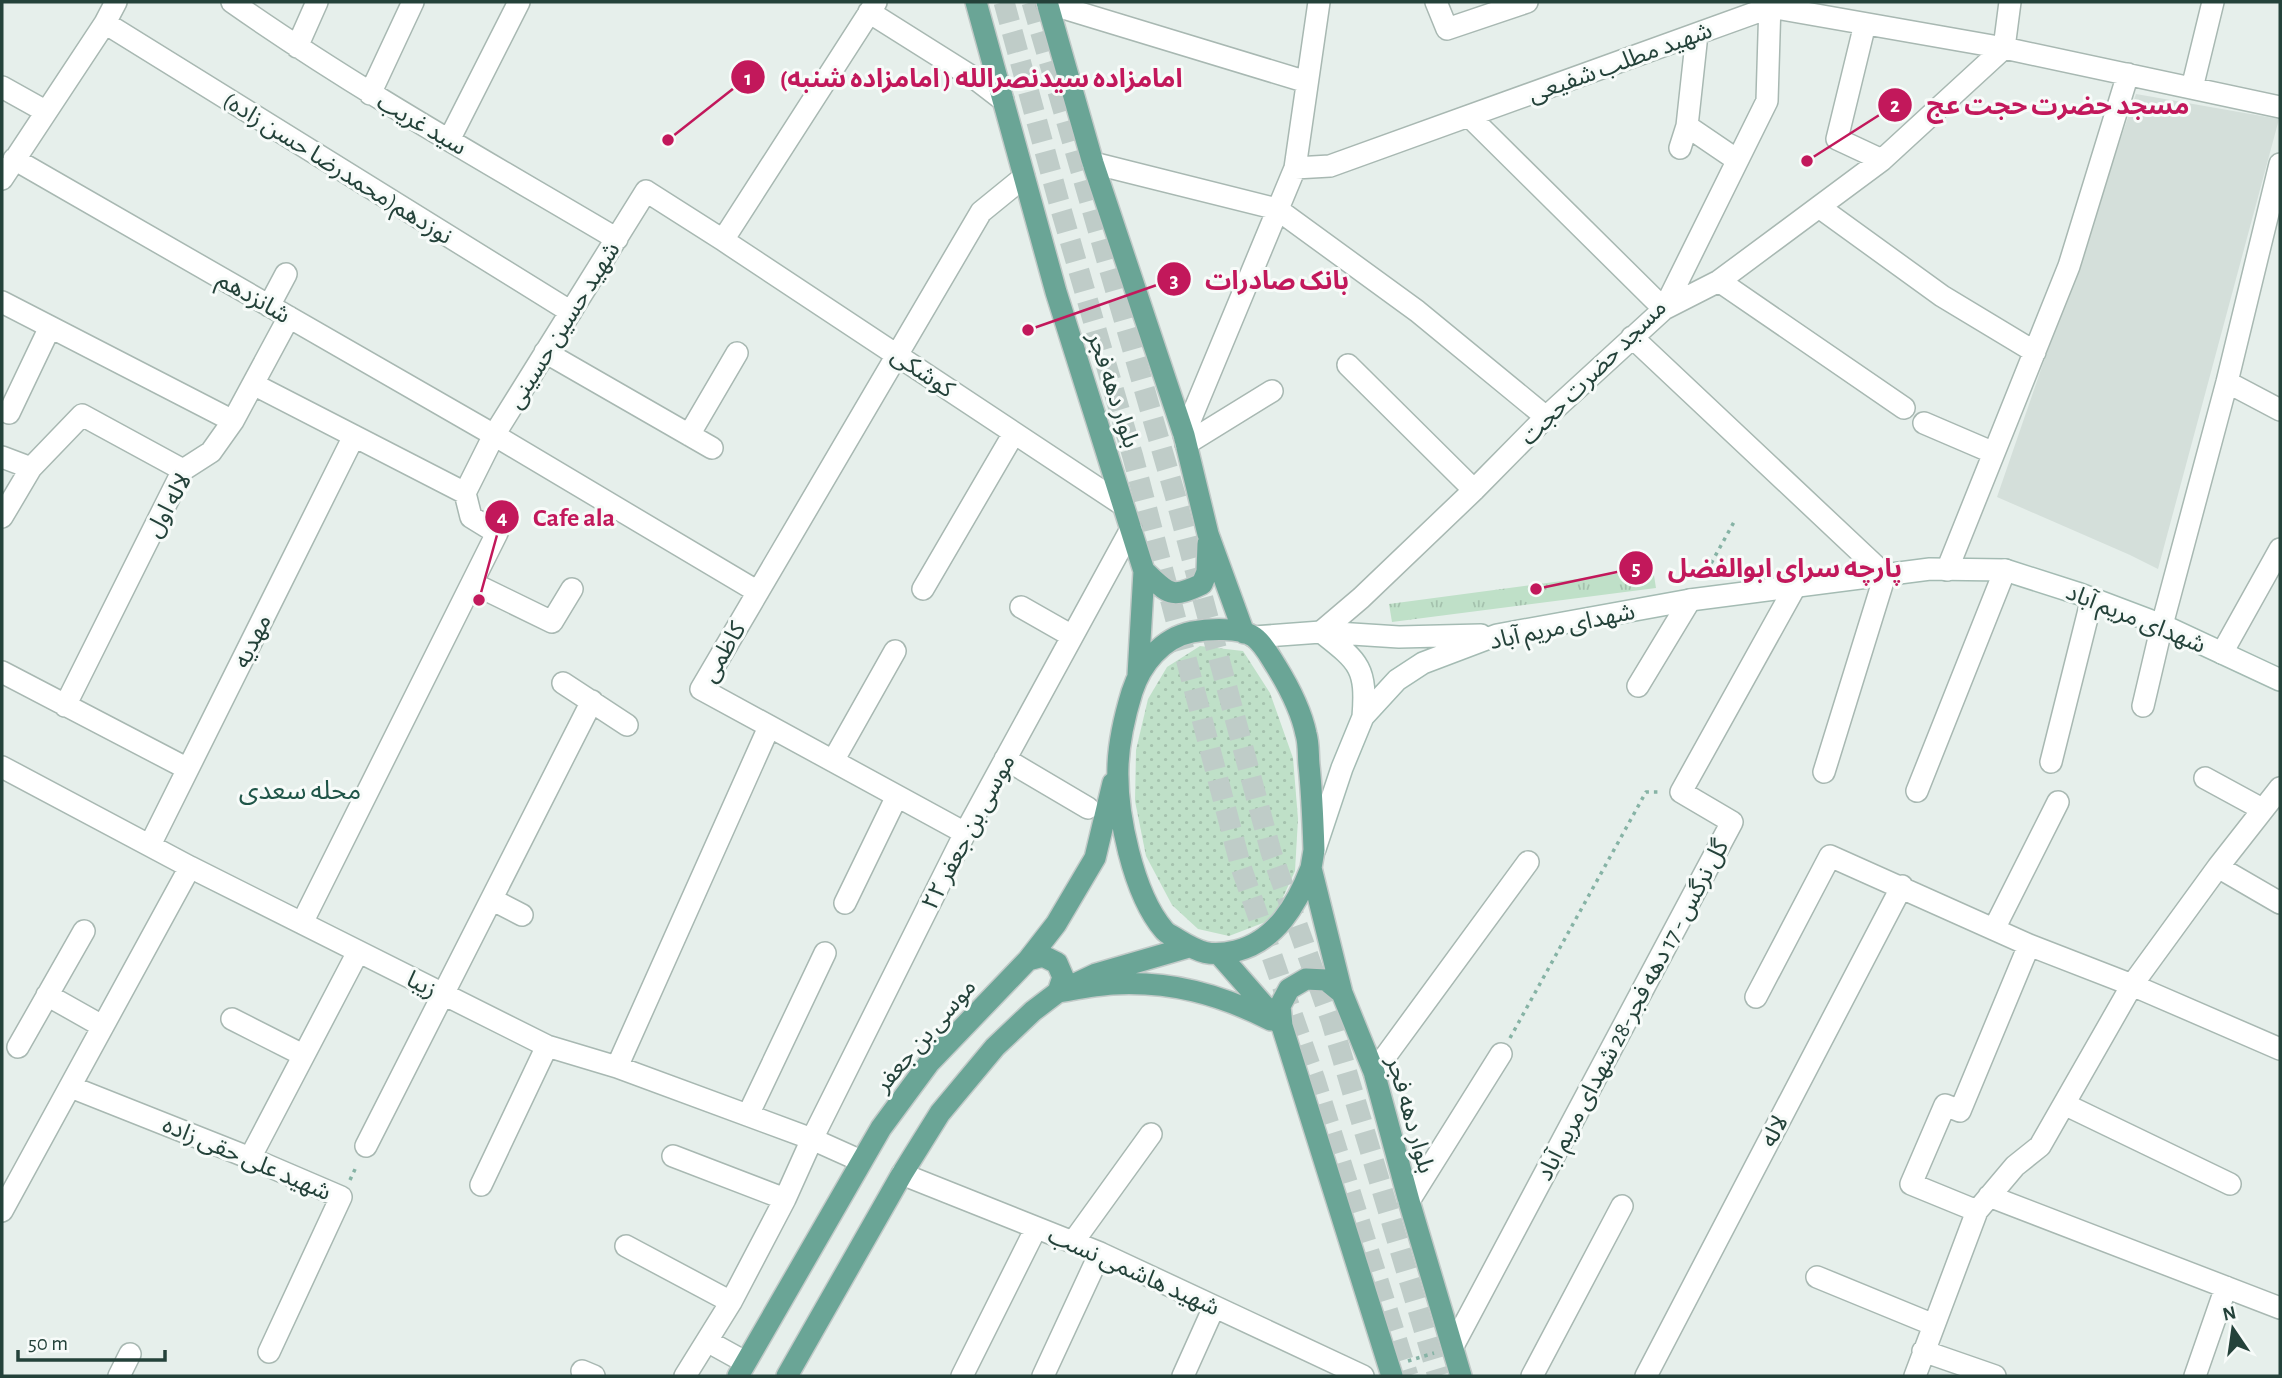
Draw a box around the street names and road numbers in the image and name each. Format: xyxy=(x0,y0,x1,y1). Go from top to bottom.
street label: شهید مطلب شفیعی xyxy=(1525,19,1716,108)
street label: نوزدهم(محمدرضا حسن زاده) xyxy=(217,88,456,253)
street label: سید غریب xyxy=(372,90,470,161)
street label: شهید حسین حسینی xyxy=(503,238,625,413)
street label: شانزدهم xyxy=(211,268,294,332)
street label: مسجد حضرت حجت xyxy=(1516,295,1672,451)
street label: بلوار دهه فجر xyxy=(1082,329,1143,451)
street label: کوشکی xyxy=(886,343,959,404)
street label: لاله اول xyxy=(142,470,197,542)
street label: شهدای مریم آباد xyxy=(2061,578,2210,662)
street label: شهدای مریم آباد xyxy=(1487,598,1638,658)
street label: مهدیه xyxy=(230,611,276,672)
street label: کاظمی xyxy=(697,618,751,686)
street label: موسی بن جعفر ۲۲ xyxy=(918,751,1021,914)
street label: گل نرگس - 17 دهه فجر-28 شهدای مریم آباد xyxy=(1531,834,1737,1187)
street label: زیبا xyxy=(402,967,441,1003)
street label: موسی بن جعفر xyxy=(870,975,982,1098)
street label: بلوار دهه فجر xyxy=(1381,1053,1438,1176)
street label: لاله xyxy=(1757,1112,1793,1151)
street label: شهید علی حقی زاده xyxy=(159,1113,334,1206)
street label: شهید هاشمی نسب xyxy=(1044,1223,1223,1321)

